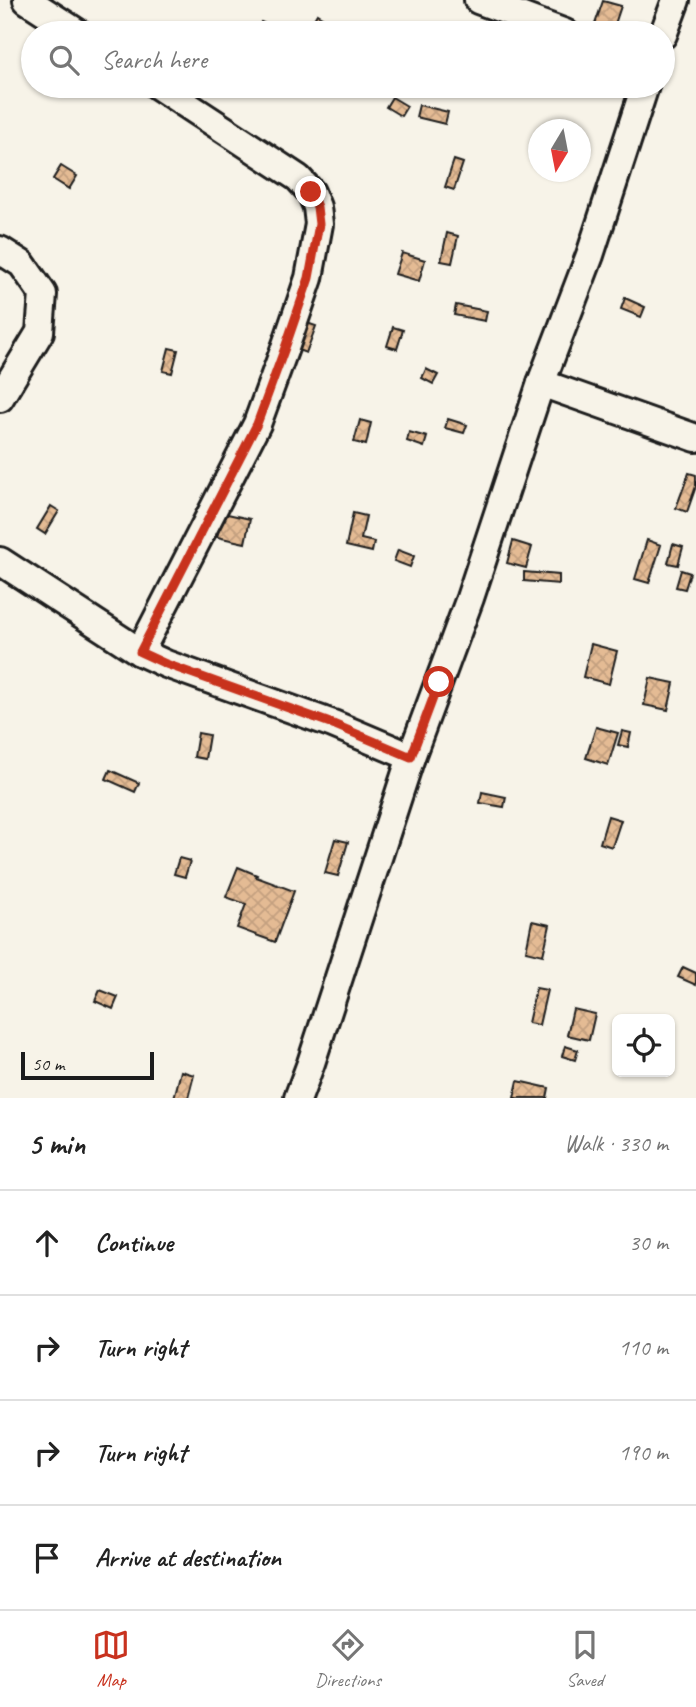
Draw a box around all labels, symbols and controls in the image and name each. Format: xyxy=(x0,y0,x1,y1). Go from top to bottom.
search box xyxy=(21,21,675,98)
icon: search xyxy=(45,41,83,79)
text: Search here xyxy=(101,43,207,76)
north arrow xyxy=(528,119,591,182)
route end xyxy=(295,176,326,207)
route start xyxy=(423,666,454,697)
map controls xyxy=(612,1014,675,1077)
button: locate xyxy=(612,1014,675,1077)
scale bar xyxy=(21,1049,154,1081)
text: 50 m xyxy=(32,1052,64,1076)
text: 5 min xyxy=(28,1125,85,1163)
text: Walk · 330 m xyxy=(564,1129,668,1158)
icon: ahead xyxy=(28,1224,66,1262)
text: Continue xyxy=(95,1226,173,1259)
text: 30 m xyxy=(629,1228,668,1257)
icon: right xyxy=(28,1329,66,1367)
text: Turn right xyxy=(95,1331,186,1364)
text: 110 m xyxy=(619,1333,668,1362)
icon: right xyxy=(28,1434,66,1472)
text: Turn right xyxy=(95,1436,186,1469)
text: 190 m xyxy=(619,1438,668,1467)
icon: arrive xyxy=(28,1539,66,1577)
text: Arrive at destination xyxy=(95,1541,281,1574)
tab: Map xyxy=(92,1626,130,1692)
tab: Directions xyxy=(315,1626,381,1692)
tab: Saved xyxy=(566,1626,604,1692)

